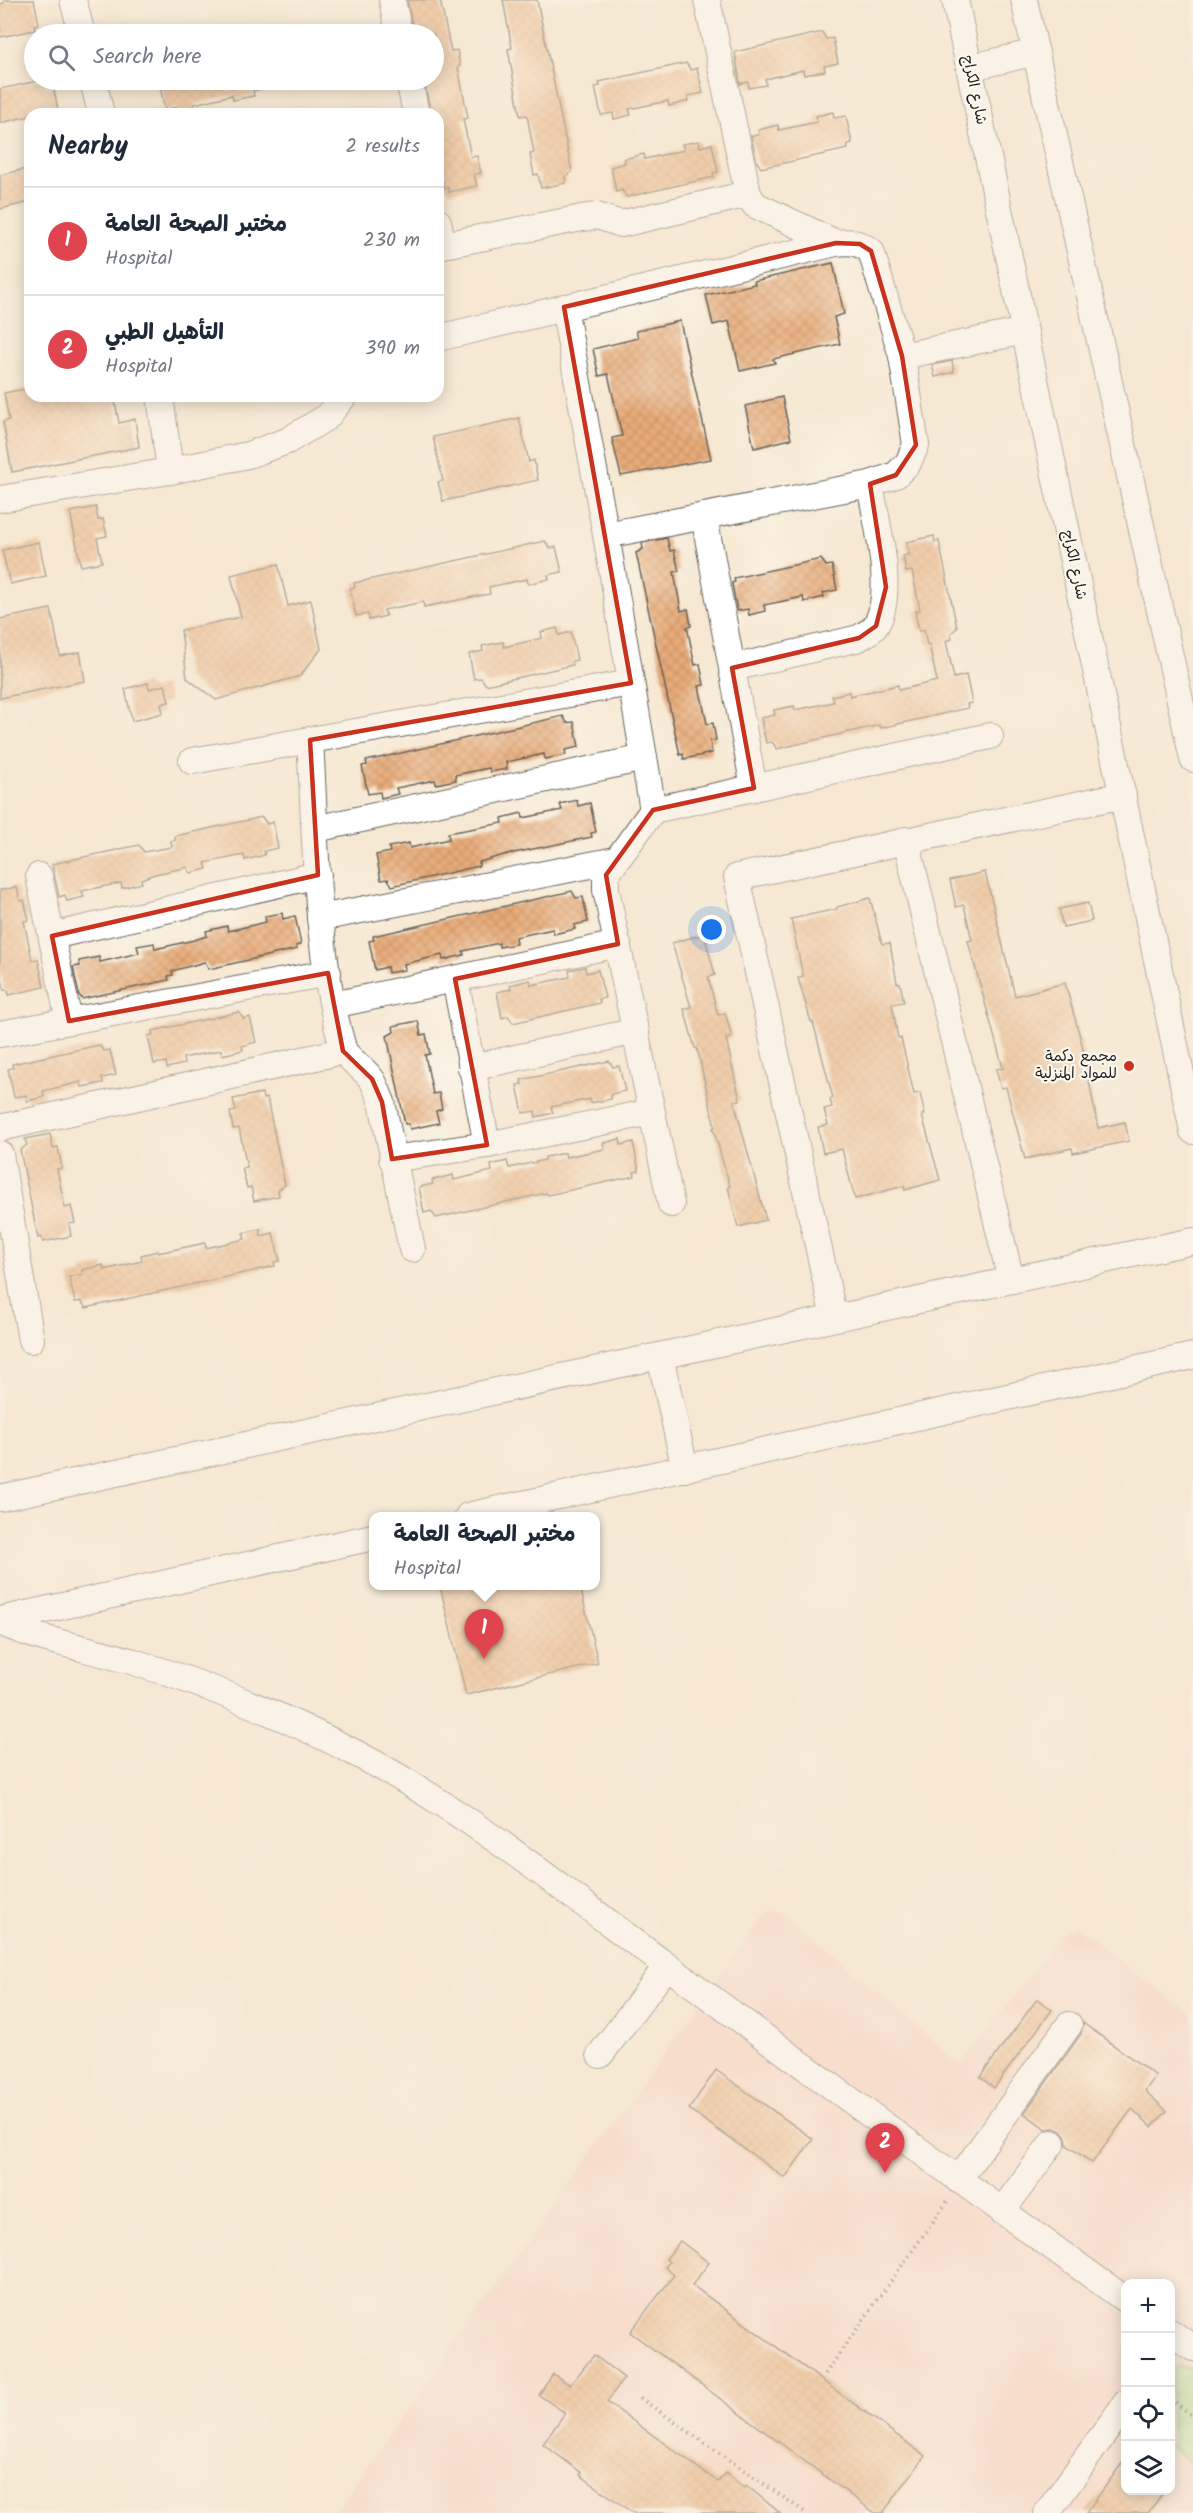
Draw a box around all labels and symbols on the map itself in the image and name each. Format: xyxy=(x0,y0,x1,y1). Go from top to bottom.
street label: شارع الكراج xyxy=(955,53,993,127)
street label: شارع الكراج xyxy=(1055,528,1093,602)
your location xyxy=(697,915,726,944)
place label: مجمع دكمة للمواد المنزلية xyxy=(1035,1045,1117,1086)
marker: مجمع دكمة للمواد المنزلية xyxy=(1122,1059,1136,1073)
pin: 1 xyxy=(464,1610,504,1659)
pin: 2 xyxy=(866,2124,904,2173)

